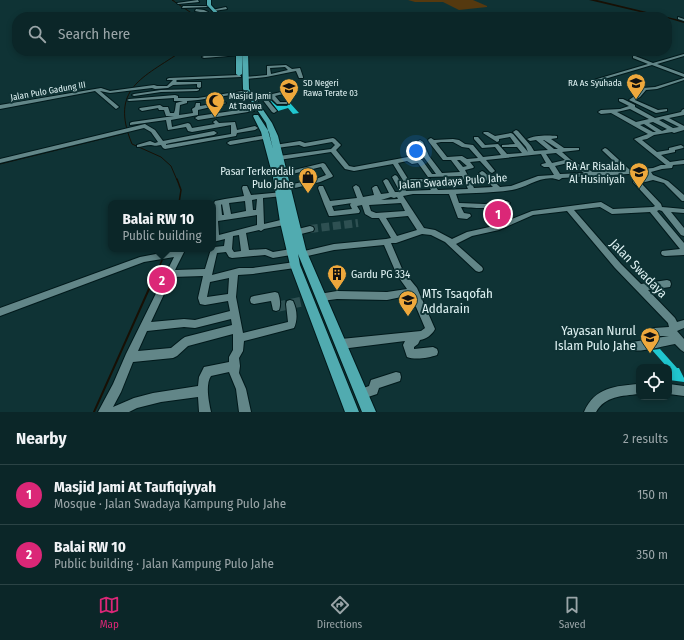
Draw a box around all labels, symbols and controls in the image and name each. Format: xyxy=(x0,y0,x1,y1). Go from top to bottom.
search box xyxy=(12,12,672,56)
icon: search xyxy=(26,23,48,45)
text: Search here xyxy=(58,25,130,43)
school or university icon: RA As Syuhada xyxy=(625,72,647,100)
school or university icon: SD Negeri Rawa Terate 03 xyxy=(278,77,300,105)
place label: SD Negeri Rawa Terate 03 xyxy=(303,78,358,98)
place label: RA As Syuhada xyxy=(568,78,623,88)
street label: Jalan Pulo Gadung III xyxy=(10,79,86,103)
mosque icon: Masjid Jami At Taqwa xyxy=(204,90,226,118)
place label: Masjid Jami At Taqwa xyxy=(229,91,271,111)
your location xyxy=(406,141,426,161)
place label: RA Ar Risalah Al Husiniyah xyxy=(566,160,625,186)
school or university icon: RA Ar Risalah Al Husiniyah xyxy=(628,161,650,189)
place label: Pasar Terkendali Pulo Jahe xyxy=(220,165,294,191)
shop icon: Pasar Terkendali Pulo Jahe xyxy=(297,166,319,194)
street label: Jalan Swadaya Pulo Jahe xyxy=(398,171,508,192)
pin: 1 xyxy=(485,199,511,229)
popup xyxy=(108,200,216,252)
text: Balai RW 10 xyxy=(122,210,194,228)
text: Public building xyxy=(122,228,202,243)
street label: Jalan Swadaya xyxy=(607,236,670,301)
building icon: Gardu PG 334 xyxy=(326,263,348,291)
pin: 2 xyxy=(149,265,175,295)
place label: Gardu PG 334 xyxy=(351,268,411,281)
place label: MTs Tsaqofah Addarain xyxy=(422,286,493,316)
school or university icon: MTs Tsaqofah Addarain xyxy=(397,289,419,317)
place label: Yayasan Nurul Islam Pulo Jahe xyxy=(555,323,637,353)
school or university icon: Yayasan Nurul Islam Pulo Jahe xyxy=(639,326,661,354)
map controls xyxy=(636,364,672,400)
button: locate xyxy=(636,364,672,400)
text: Nearby xyxy=(16,428,67,449)
text: 2 results xyxy=(623,431,668,446)
text: Masjid Jami At Taufiqiyyah xyxy=(54,478,216,496)
text: 1 xyxy=(26,487,32,502)
text: 150 m xyxy=(637,487,668,502)
text: Mosque · Jalan Swadaya Kampung Pulo Jahe xyxy=(54,496,286,511)
text: Balai RW 10 xyxy=(54,538,126,556)
text: 2 xyxy=(26,547,32,562)
text: 350 m xyxy=(636,547,668,562)
text: Public building · Jalan Kampung Pulo Jahe xyxy=(54,556,274,571)
tab: Map xyxy=(98,594,120,631)
tab: Directions xyxy=(317,594,362,631)
tab: Saved xyxy=(559,594,586,631)

